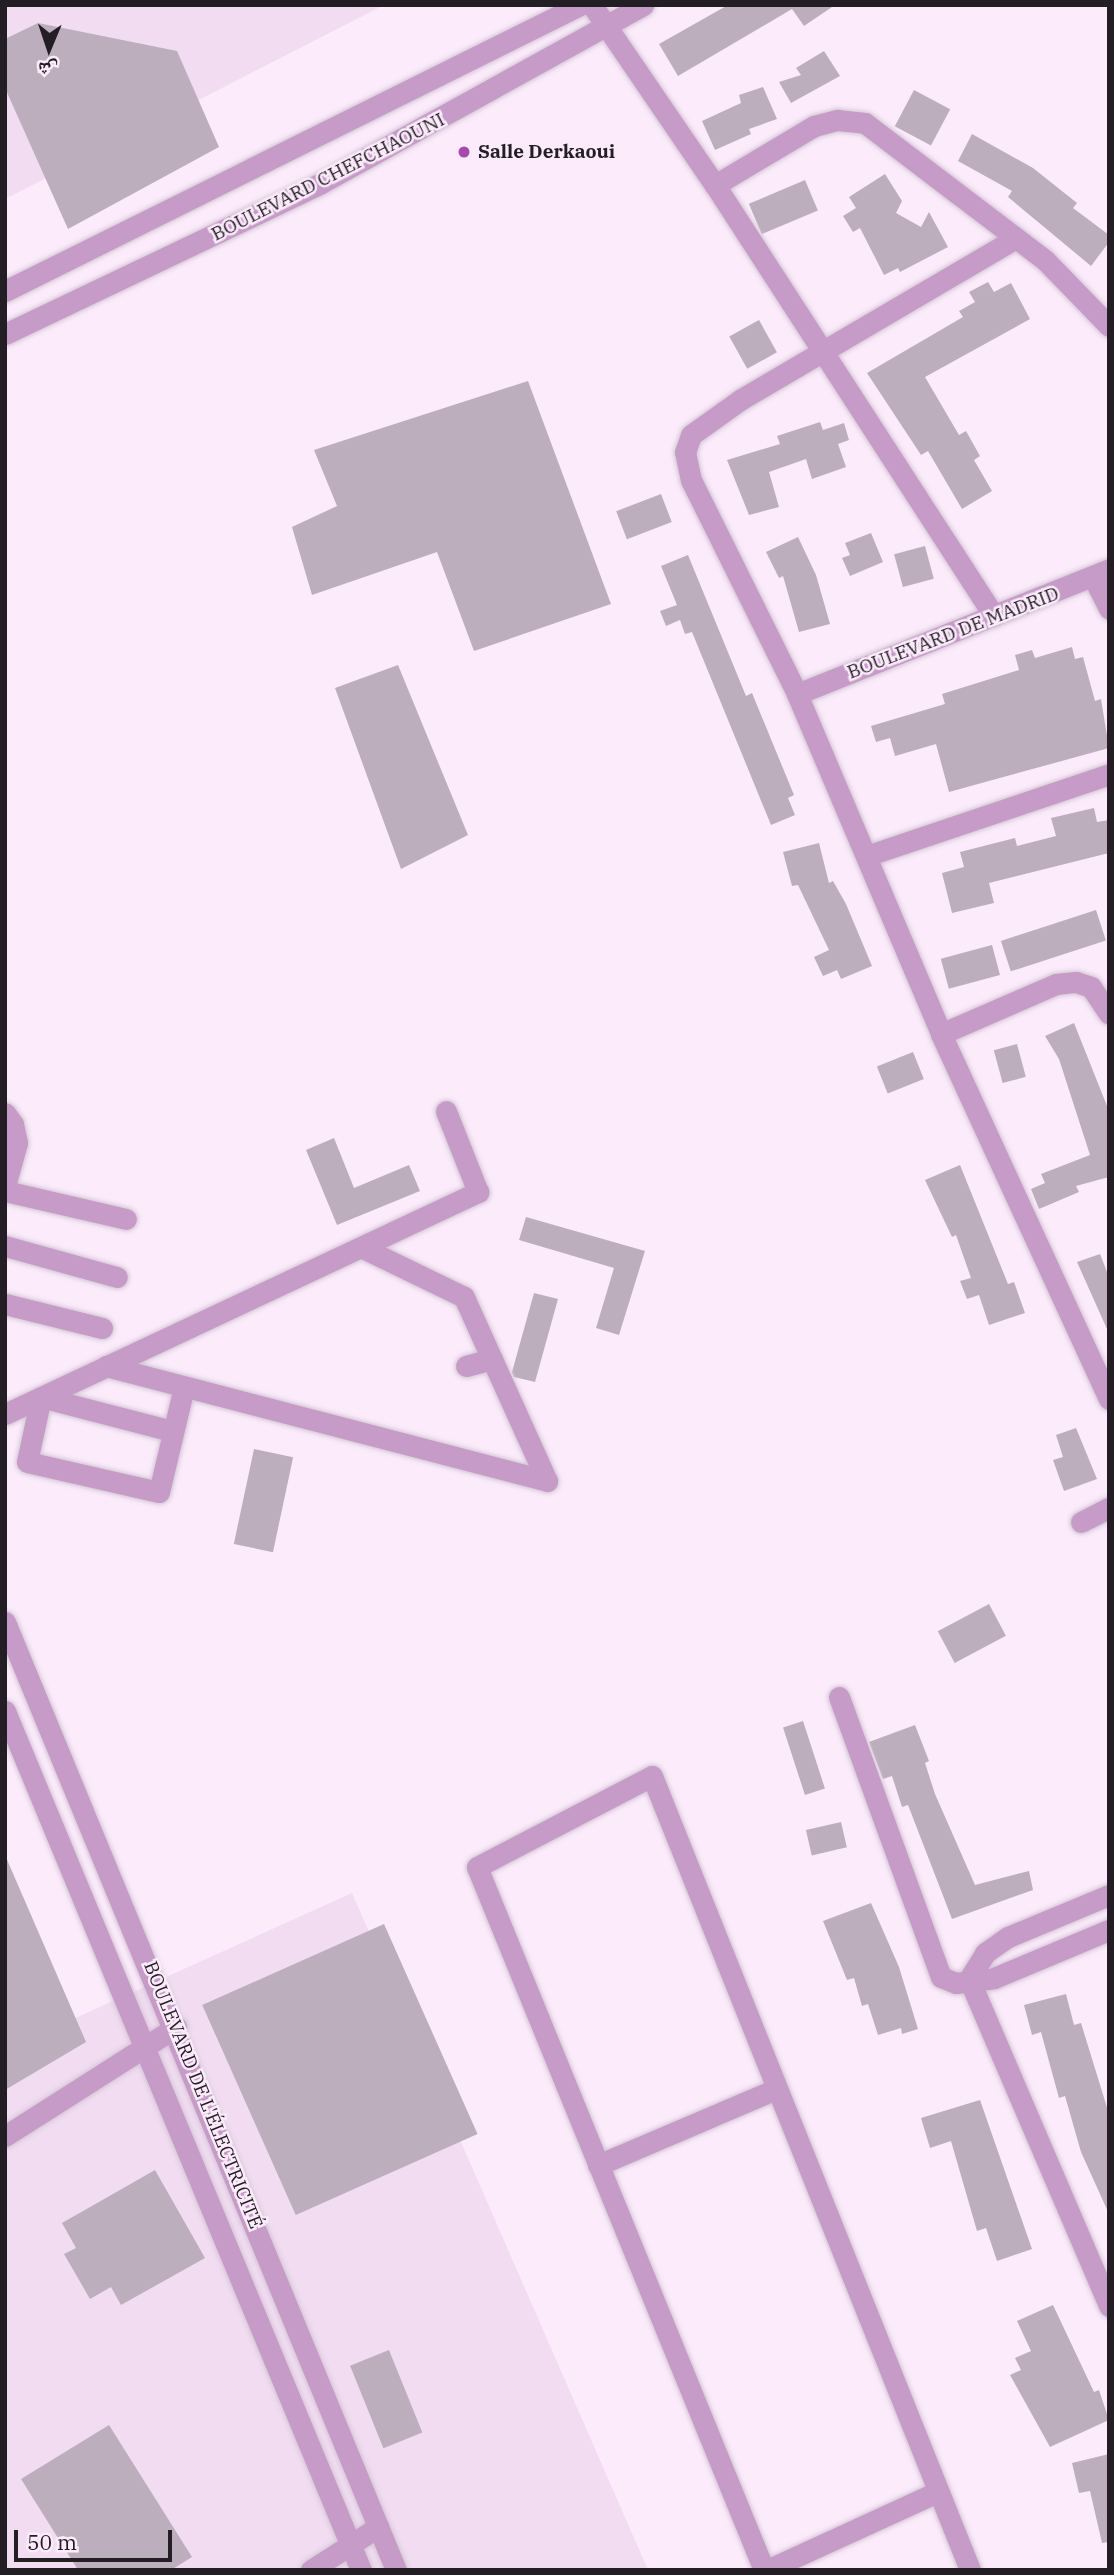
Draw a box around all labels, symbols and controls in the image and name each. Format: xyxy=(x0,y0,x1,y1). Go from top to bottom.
north arrow xyxy=(14,14,84,84)
text: ش xyxy=(38,58,59,82)
street label: BOULEVARD CHEFCHAOUNI xyxy=(208,108,448,246)
place label: Salle Derkaoui xyxy=(478,141,615,163)
marker: Salle Derkaoui xyxy=(456,144,472,160)
street label: BOULEVARD DE MADRID xyxy=(844,582,1062,684)
street label: BOULEVARD DE L'ÉLECTRICITÉ xyxy=(139,1958,267,2232)
scale bar xyxy=(18,2516,175,2560)
text: 50 m xyxy=(27,2528,77,2556)

